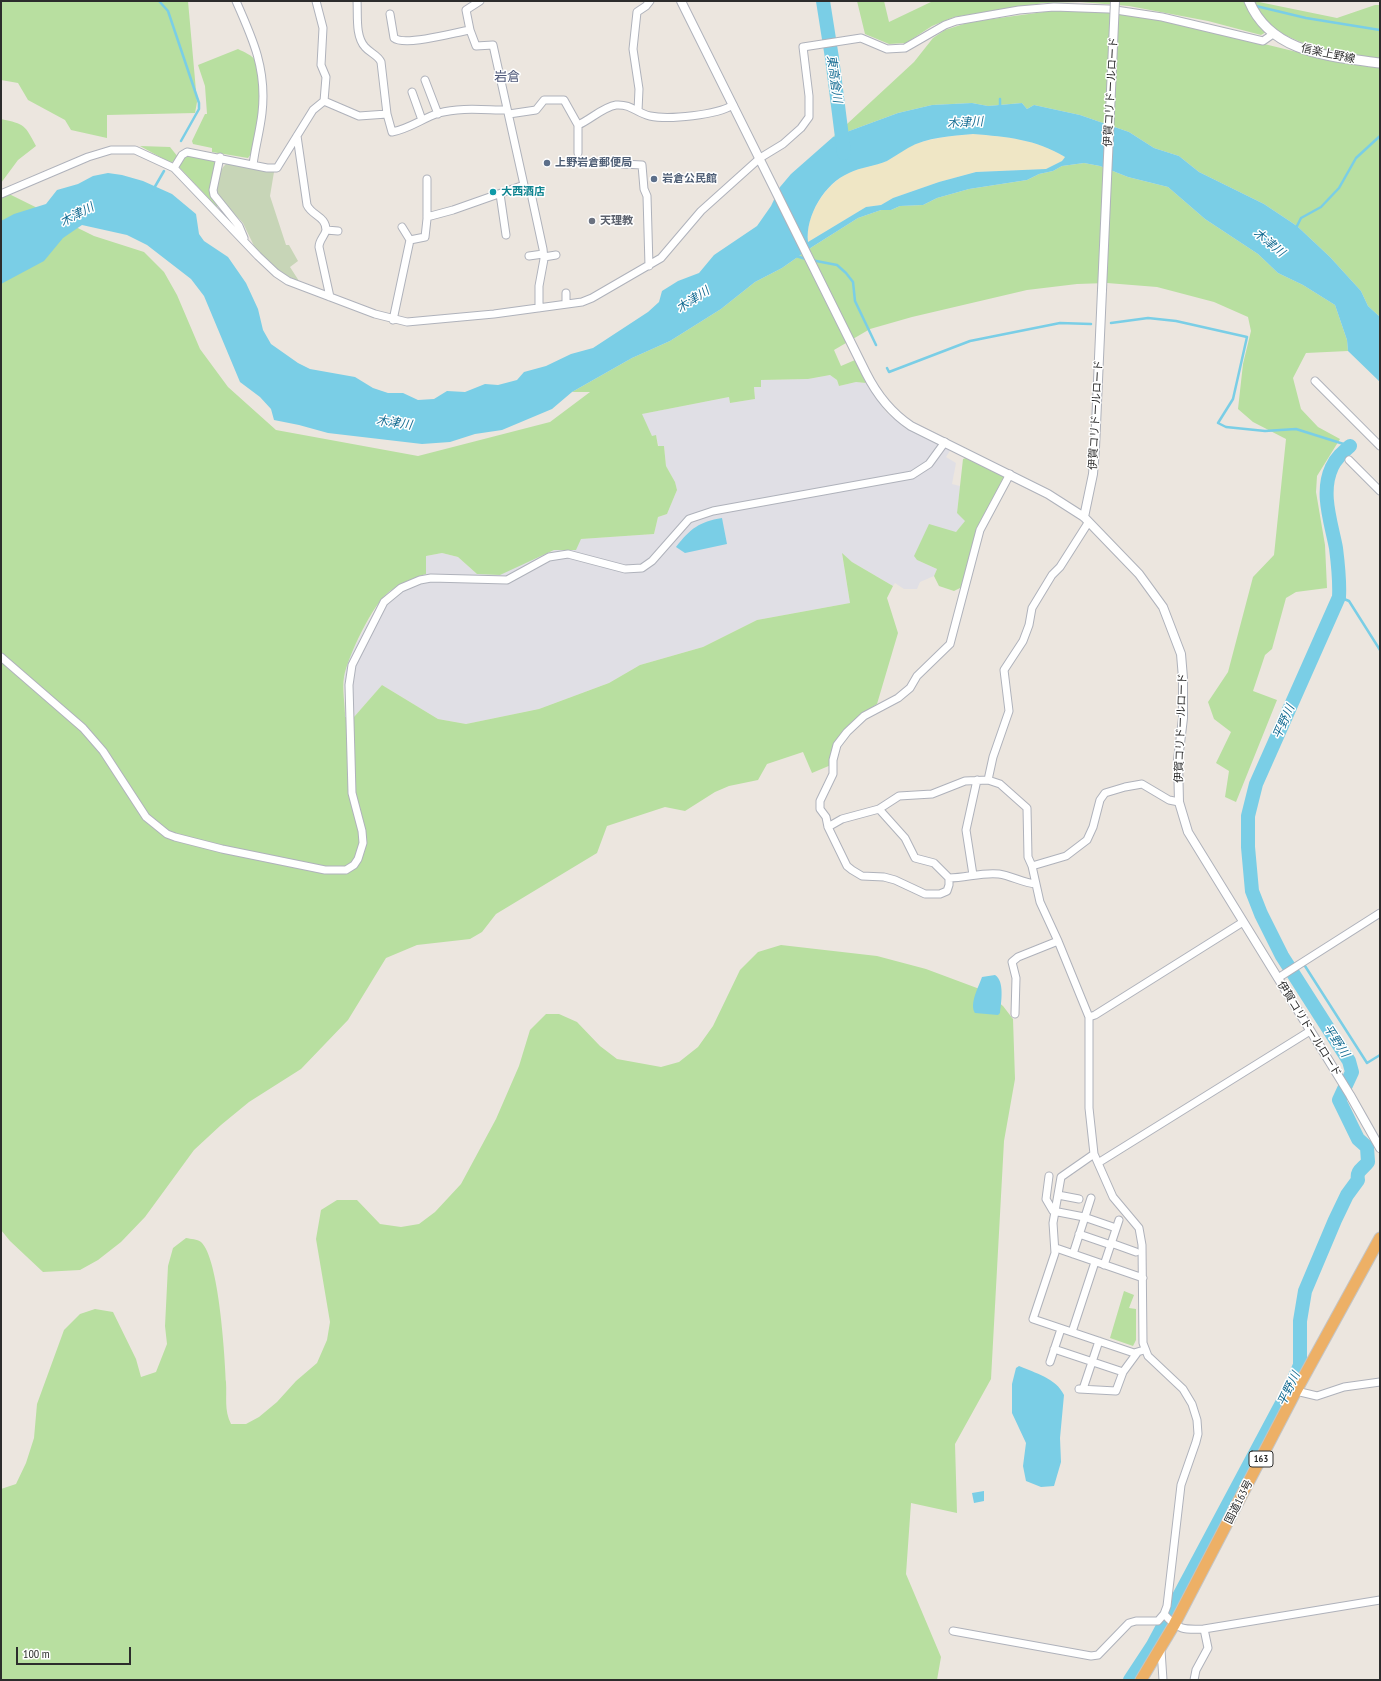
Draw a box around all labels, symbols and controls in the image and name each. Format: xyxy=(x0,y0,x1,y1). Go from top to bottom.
street label: 伊賀コリドールロード xyxy=(1102,37,1120,147)
street label: 信楽上野線 xyxy=(1300,42,1356,66)
water label: 東高倉川 xyxy=(824,54,844,104)
district label: 岩倉 xyxy=(494,69,520,85)
water label: 木津川 xyxy=(947,115,983,131)
place label: 上野岩倉郵便局 xyxy=(555,156,632,170)
marker: 上野岩倉郵便局 xyxy=(542,158,552,168)
place label: 岩倉公民館 xyxy=(662,172,717,186)
marker: 岩倉公民館 xyxy=(649,174,659,184)
place label: 大西酒店 xyxy=(501,185,545,199)
marker: 大西酒店 xyxy=(488,187,498,197)
water label: 木津川 xyxy=(58,200,96,230)
place label: 天理教 xyxy=(600,214,633,228)
marker: 天理教 xyxy=(587,216,597,226)
water label: 木津川 xyxy=(1250,226,1288,260)
water label: 木津川 xyxy=(674,284,712,316)
street label: 伊賀コリドールロード xyxy=(1087,360,1105,470)
water label: 木津川 xyxy=(375,413,413,433)
street label: 伊賀コリドールロード xyxy=(1172,673,1190,783)
water label: 平野川 xyxy=(1270,703,1298,741)
street label: 伊賀コリドールロード xyxy=(1274,979,1344,1079)
water label: 平野川 xyxy=(1320,1022,1352,1060)
water label: 平野川 xyxy=(1275,1370,1303,1408)
road number: 163 xyxy=(1249,1451,1273,1467)
street label: 国道163号 xyxy=(1222,1478,1256,1526)
scale bar xyxy=(18,1639,133,1665)
text: 100 m xyxy=(23,1646,50,1661)

